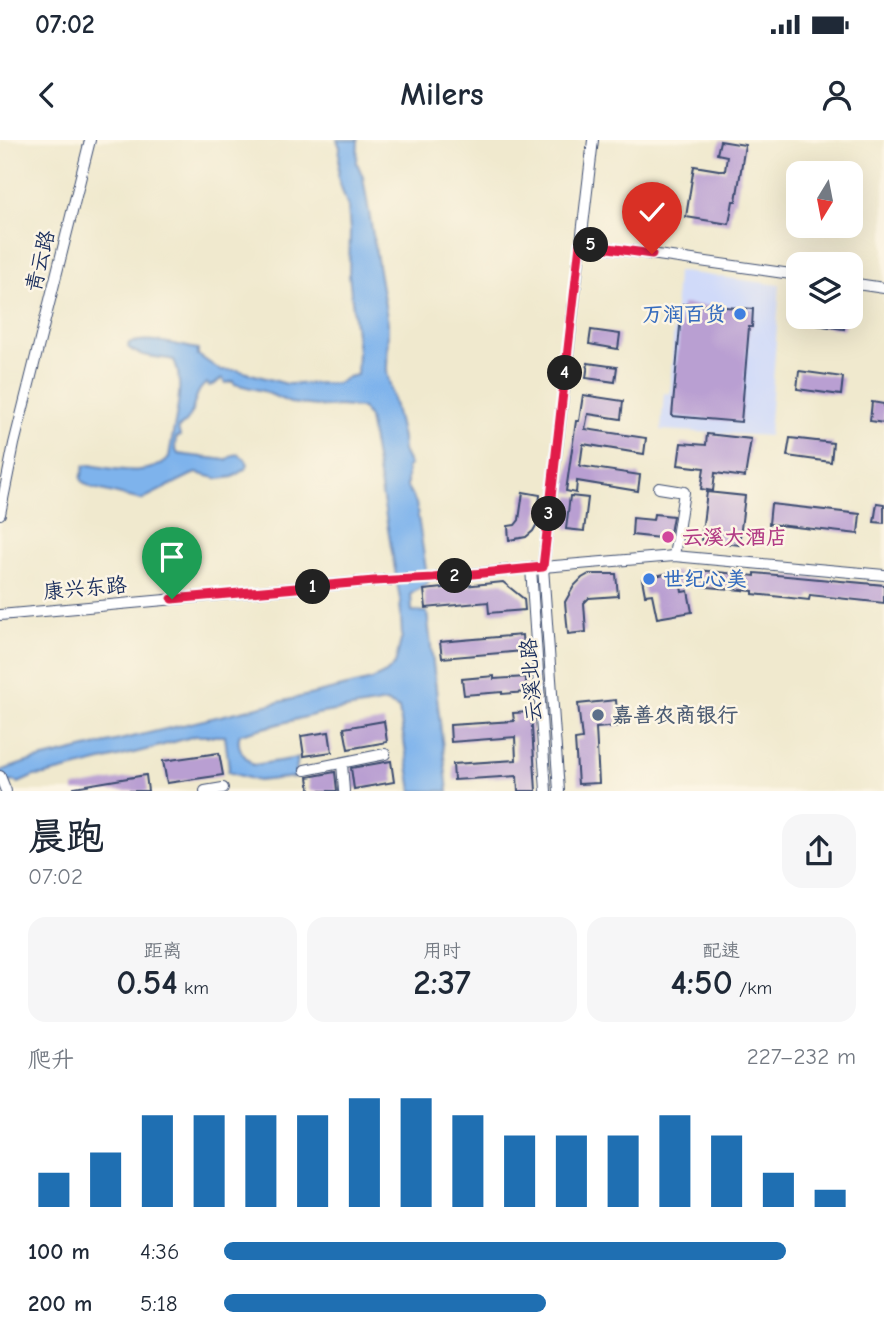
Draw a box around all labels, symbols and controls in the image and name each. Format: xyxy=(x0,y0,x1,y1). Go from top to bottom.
text: 07:02 xyxy=(35,10,95,40)
icon: back xyxy=(28,76,66,114)
text: Milers xyxy=(400,76,484,113)
icon: person xyxy=(818,76,856,114)
north arrow xyxy=(786,161,863,238)
map controls xyxy=(786,161,863,329)
pin xyxy=(622,182,682,254)
icon: check xyxy=(633,193,671,231)
street label: 青云路 xyxy=(21,228,59,294)
pin: 5 xyxy=(574,228,608,262)
text: 5 xyxy=(585,233,596,255)
button: layers xyxy=(786,252,863,329)
place label: 万润百货 xyxy=(642,302,726,326)
marker: 万润百货 xyxy=(732,306,748,322)
pin: 4 xyxy=(548,356,582,390)
text: 4 xyxy=(560,361,569,383)
pin: 3 xyxy=(532,496,566,532)
text: 3 xyxy=(544,502,553,524)
place label: 云溪大酒店 xyxy=(682,525,787,549)
pin xyxy=(142,527,202,599)
marker: 云溪大酒店 xyxy=(660,529,676,545)
icon: arrive xyxy=(153,538,191,576)
pin: 2 xyxy=(438,558,472,593)
text: 2 xyxy=(450,564,459,586)
place label: 世纪心美 xyxy=(663,567,747,591)
pin: 1 xyxy=(296,570,330,604)
marker: 世纪心美 xyxy=(641,571,657,587)
street label: 康兴东路 xyxy=(42,572,128,604)
text: 1 xyxy=(309,575,316,597)
street label: 云溪北路 xyxy=(516,637,546,723)
place label: 嘉善农商银行 xyxy=(612,703,738,727)
marker: 嘉善农商银行 xyxy=(590,707,606,723)
button: share xyxy=(782,814,856,888)
text: 晨跑 xyxy=(28,815,104,859)
text: 07:02 xyxy=(28,863,83,890)
text: 距离 xyxy=(144,940,182,962)
text: 用时 xyxy=(423,940,461,962)
text: 配速 xyxy=(702,940,740,962)
text: 0.54 xyxy=(116,962,178,1003)
text: 2:37 xyxy=(413,962,471,1003)
text: 4:50 xyxy=(670,962,733,1003)
text: km xyxy=(178,977,209,999)
text: /km xyxy=(733,977,772,999)
text: 227–232 m xyxy=(747,1043,856,1070)
text: 爬升 xyxy=(28,1046,74,1073)
text: 100 m xyxy=(28,1238,90,1265)
text: 4:36 xyxy=(140,1238,179,1265)
text: 200 m xyxy=(28,1290,92,1317)
text: 5:18 xyxy=(140,1290,178,1317)

